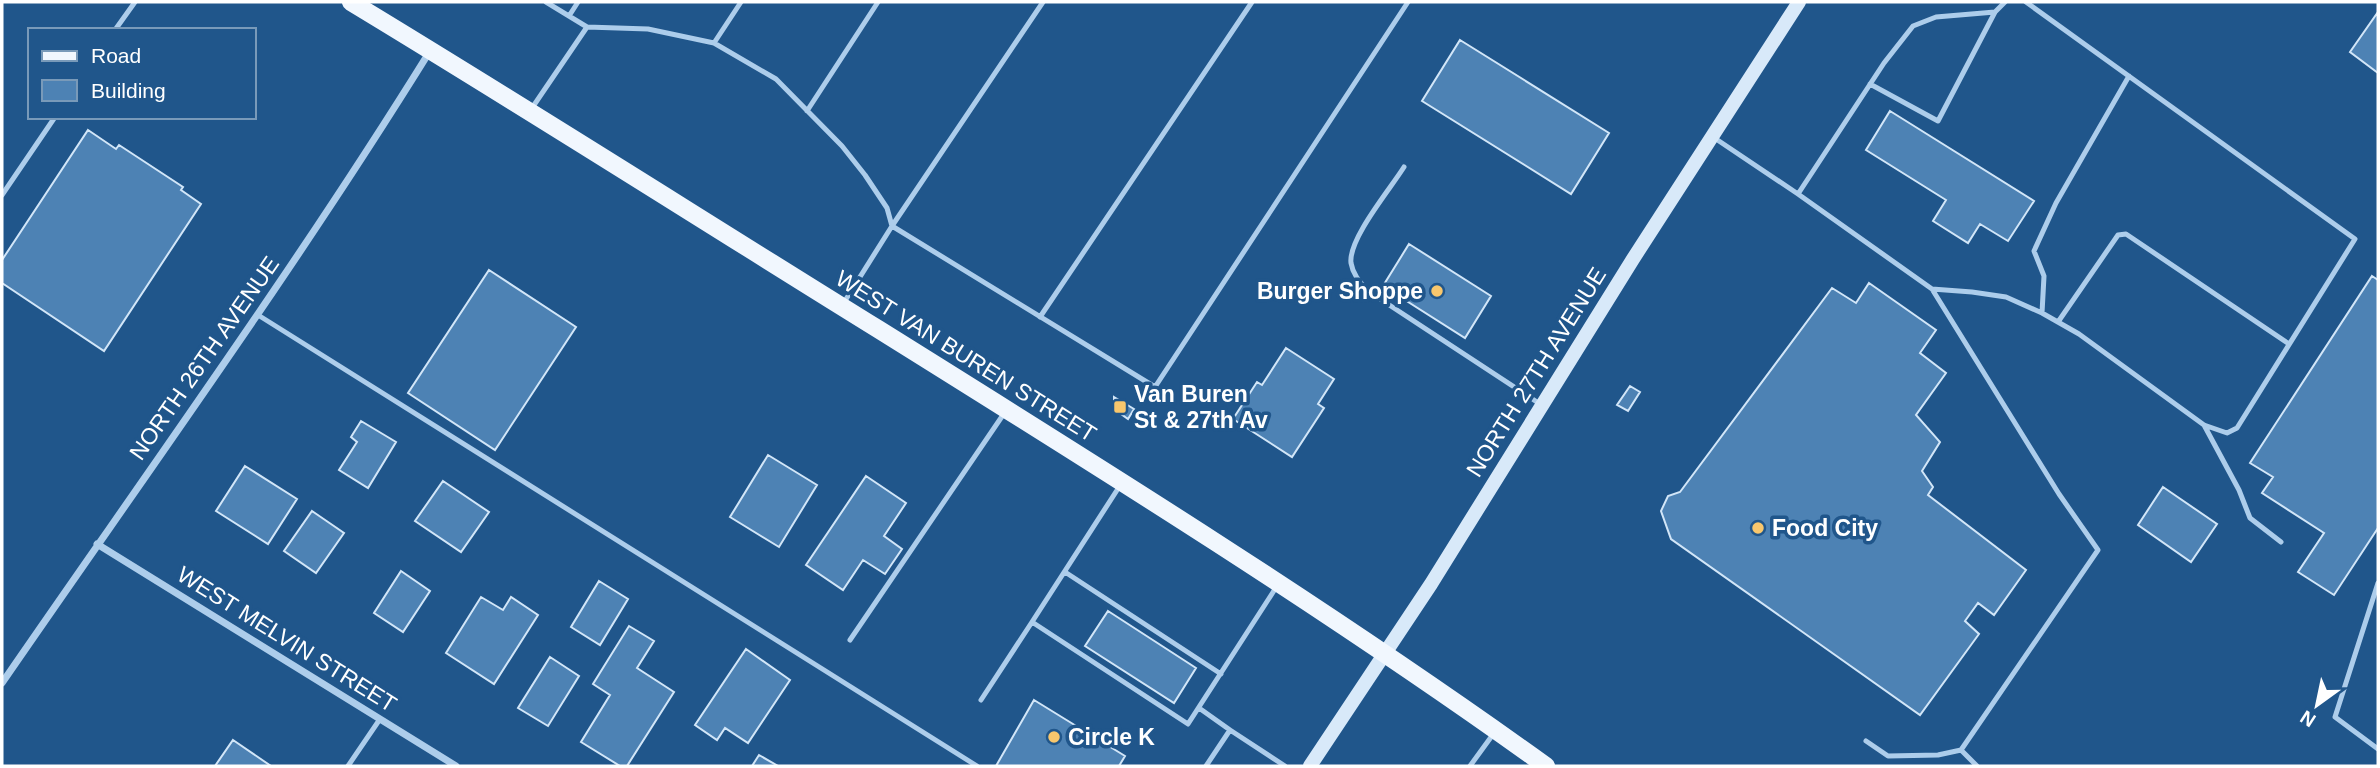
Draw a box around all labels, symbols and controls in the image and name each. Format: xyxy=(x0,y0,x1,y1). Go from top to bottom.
legend xyxy=(28,28,256,119)
text: Road xyxy=(91,44,141,67)
text: Building xyxy=(91,79,166,102)
street label: NORTH 26TH AVENUE xyxy=(124,251,284,465)
street label: NORTH 27TH AVENUE xyxy=(1461,263,1611,481)
street label: WEST VAN BUREN STREET xyxy=(831,265,1101,447)
place label: Burger Shoppe xyxy=(1257,278,1423,304)
marker: Burger Shoppe xyxy=(1429,283,1445,299)
place label: Van Buren St & 27th Av xyxy=(1134,381,1268,433)
marker: Van Buren St & 27th Av xyxy=(1112,399,1128,415)
place label: Food City xyxy=(1772,515,1878,541)
marker: Food City xyxy=(1750,520,1766,536)
street label: WEST MELVIN STREET xyxy=(173,561,401,717)
north arrow xyxy=(2282,670,2352,740)
text: N xyxy=(2297,706,2319,731)
place label: Circle K xyxy=(1068,724,1155,750)
marker: Circle K xyxy=(1046,729,1062,745)

